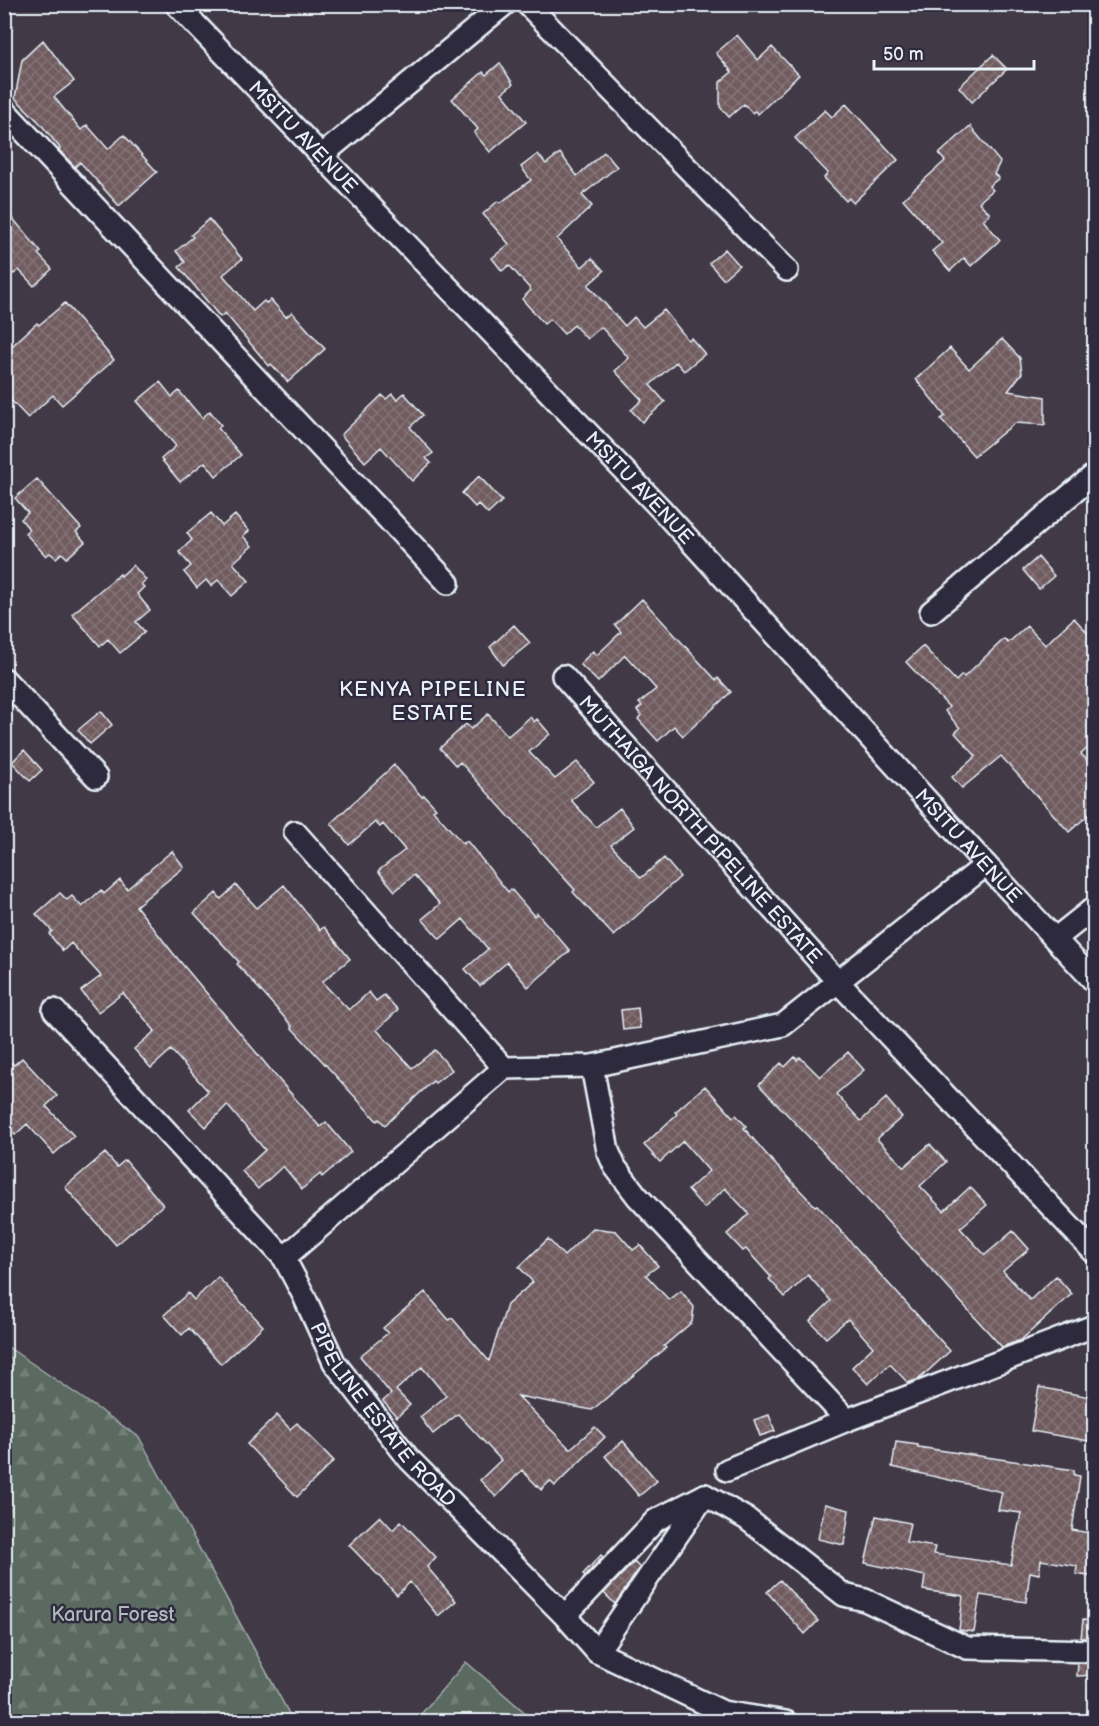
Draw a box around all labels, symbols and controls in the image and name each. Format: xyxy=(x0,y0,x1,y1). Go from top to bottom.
scale bar xyxy=(874,33,1034,71)
text: 50 m xyxy=(883,44,924,65)
street label: MSITU AVENUE xyxy=(243,76,362,199)
street label: MSITU AVENUE xyxy=(580,427,698,550)
district label: KENYA PIPELINE ESTATE xyxy=(339,677,527,726)
street label: MUTHAIGA NORTH PIPELINE ESTATE xyxy=(573,691,827,969)
street label: MSITU AVENUE xyxy=(909,784,1026,908)
street label: PIPELINE ESTATE ROAD xyxy=(305,1319,461,1512)
park label: Karura Forest xyxy=(51,1603,175,1627)

